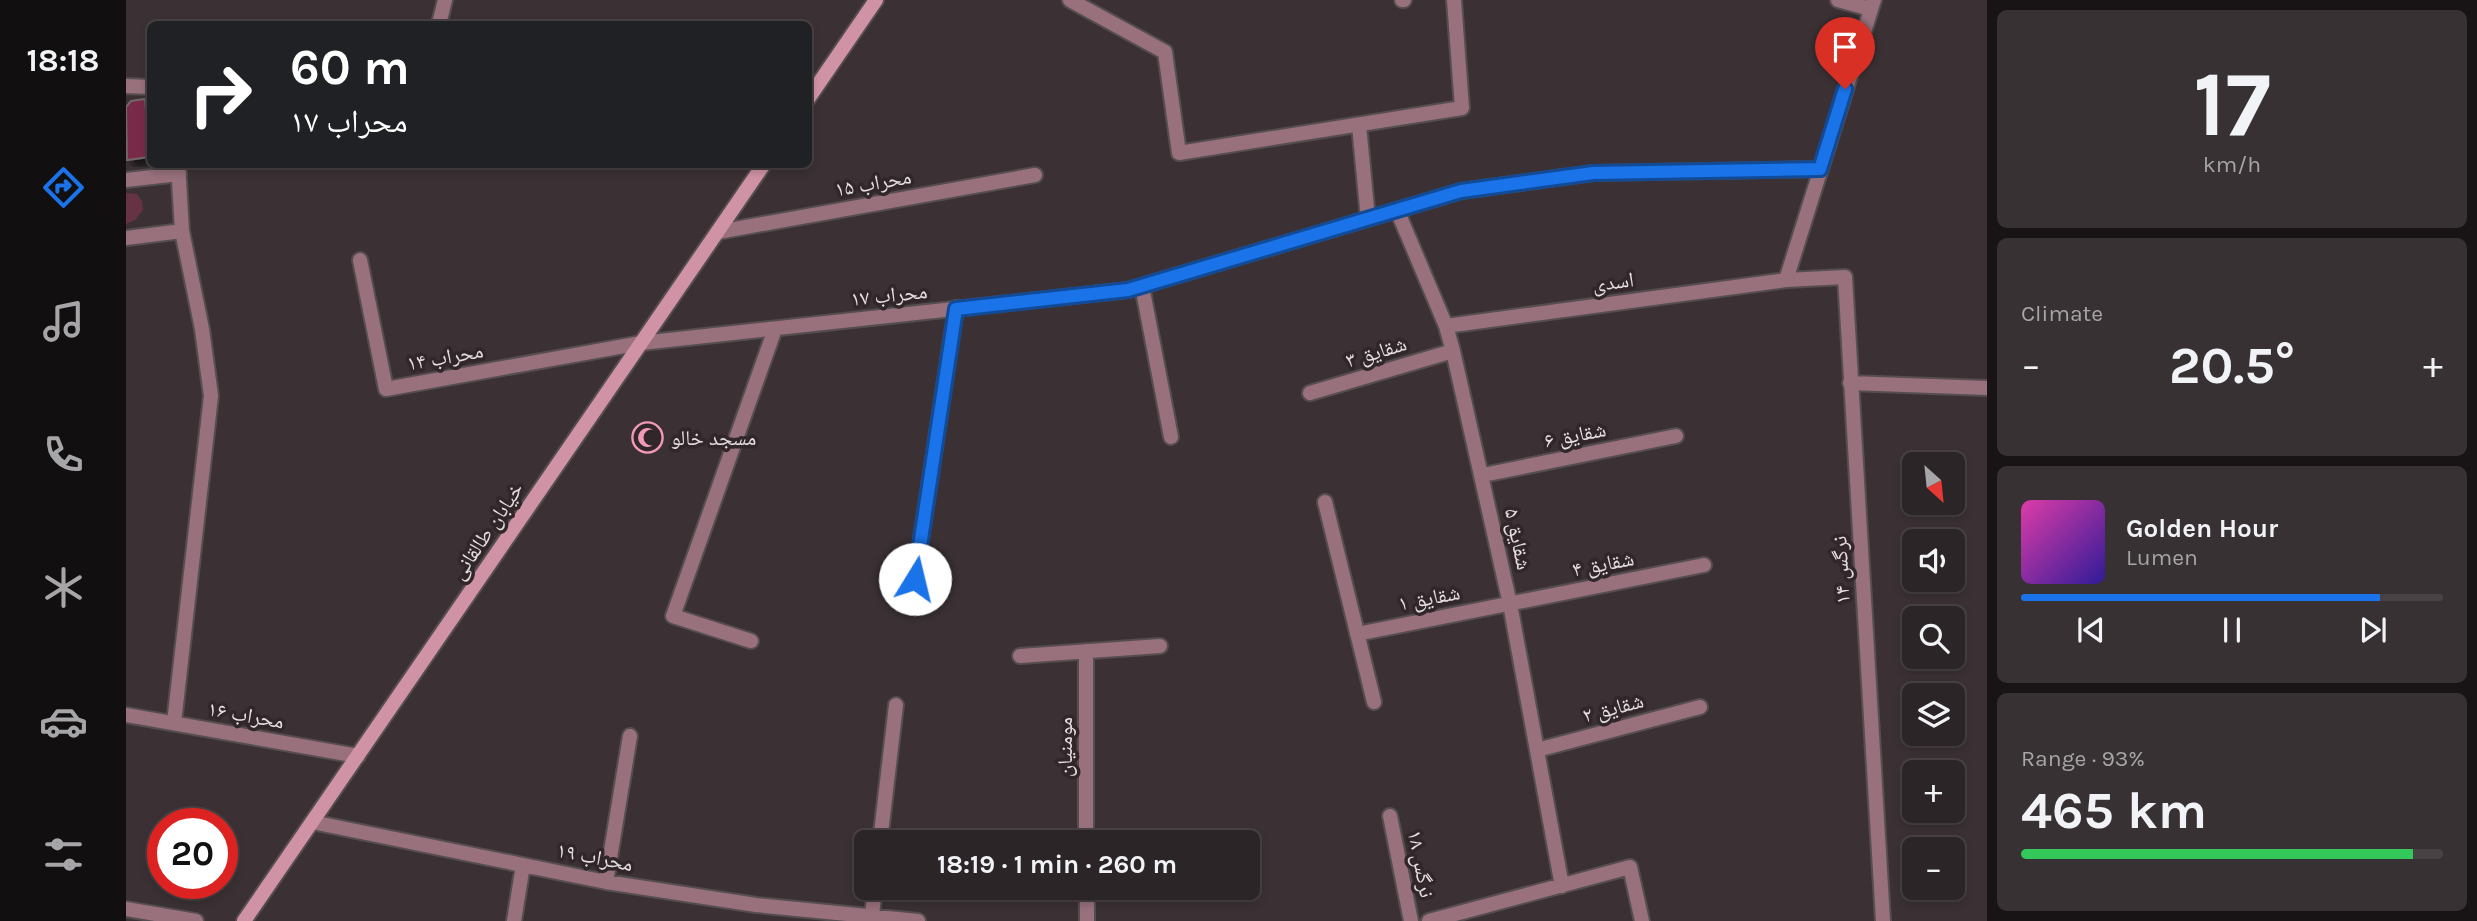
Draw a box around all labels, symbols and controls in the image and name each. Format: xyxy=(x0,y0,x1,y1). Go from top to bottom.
pin xyxy=(1815,17,1875,89)
icon: arrive xyxy=(1826,28,1864,66)
text: 60 m xyxy=(290,39,410,96)
text: 18:18 xyxy=(27,42,99,79)
icon: right xyxy=(175,49,266,140)
text: 17 xyxy=(2193,52,2271,158)
text: محراب ۱۷ xyxy=(290,103,408,140)
text: km/h xyxy=(2203,151,2261,178)
icon: directions xyxy=(39,163,88,212)
street label: محراب ۱۵ xyxy=(833,164,913,202)
street label: اسدی xyxy=(1591,267,1635,297)
street label: محراب ۱۷ xyxy=(849,279,929,311)
icon: music xyxy=(39,297,88,346)
text: Climate xyxy=(2021,300,2103,327)
street label: شقایق ۳ xyxy=(1343,331,1410,374)
text: 20.5° xyxy=(2169,335,2295,396)
street label: محراب ۱۴ xyxy=(405,338,485,376)
text: − xyxy=(2021,343,2041,388)
text: + xyxy=(2423,343,2443,388)
street label: شقایق ۶ xyxy=(1542,417,1608,454)
mosque icon: مسجد خالو xyxy=(631,421,665,455)
place label: مسجد خالو xyxy=(671,426,756,450)
icon: phone xyxy=(39,430,88,479)
north arrow xyxy=(1902,452,1965,514)
map controls xyxy=(1902,452,1965,900)
street label: خیابان طالقانی xyxy=(446,478,529,585)
street label: شقایق ۵ xyxy=(1499,506,1536,572)
text: Golden Hour xyxy=(2126,513,2278,544)
button: sound xyxy=(1902,529,1965,592)
street label: نرگس ۱۴ xyxy=(1827,535,1856,605)
position arrow xyxy=(878,542,952,616)
text: Lumen xyxy=(2126,544,2198,571)
street label: شقایق ۴ xyxy=(1570,546,1636,583)
icon: climate xyxy=(39,563,88,612)
street label: شقایق ۱ xyxy=(1396,580,1462,617)
button: search xyxy=(1902,606,1965,669)
icon: previous xyxy=(2072,611,2110,649)
icon: pause xyxy=(2213,611,2251,649)
icon: next xyxy=(2354,611,2392,649)
button: layers xyxy=(1902,683,1965,746)
street label: شقایق ۲ xyxy=(1580,688,1646,729)
street label: محراب ۱۶ xyxy=(206,696,286,734)
icon: car xyxy=(39,697,88,746)
street label: مومنیان xyxy=(1053,717,1077,777)
text: Range · 93% xyxy=(2021,745,2145,772)
button: + xyxy=(1902,760,1965,823)
text: 465 km xyxy=(2021,780,2207,841)
speed limit sign: 20 xyxy=(147,808,238,899)
street label: نرگس ۱۸ xyxy=(1402,828,1439,900)
icon: filters xyxy=(39,830,88,879)
button: − xyxy=(1902,837,1965,900)
street label: محراب ۱۹ xyxy=(555,838,635,876)
text: 18:19 · 1 min · 260 m xyxy=(937,849,1177,880)

